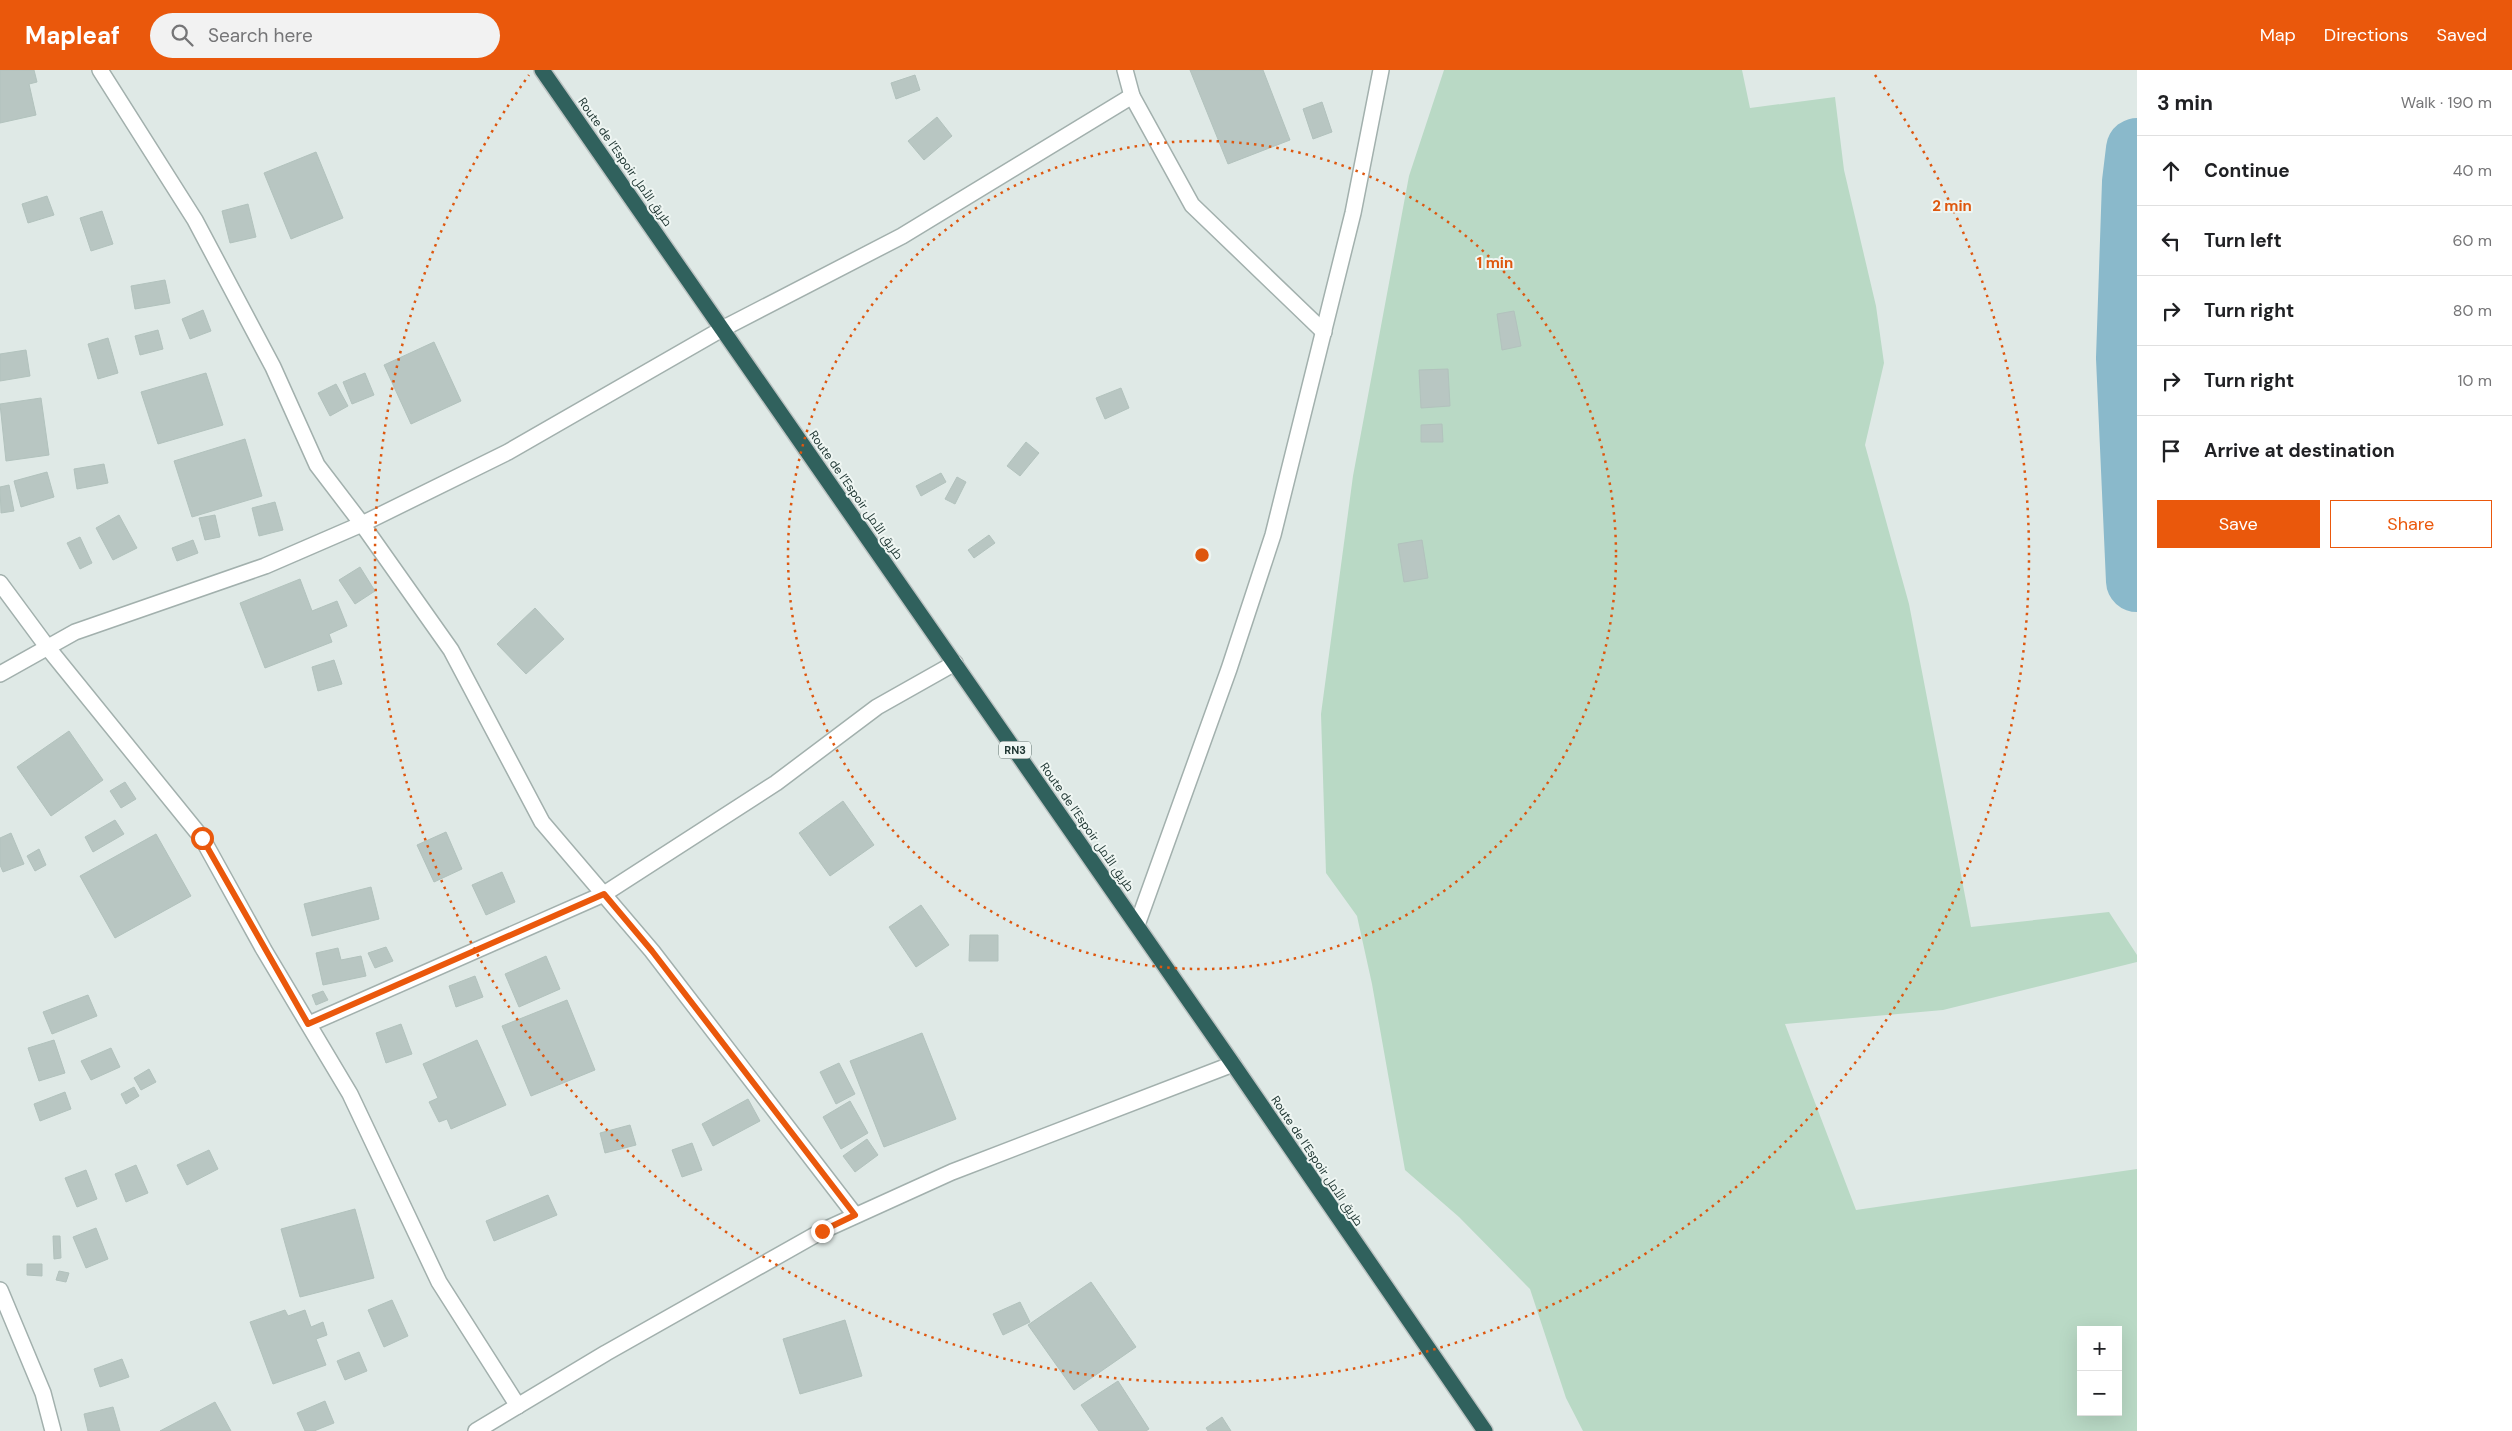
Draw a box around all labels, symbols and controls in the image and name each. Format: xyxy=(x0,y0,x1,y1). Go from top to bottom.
search box xyxy=(150,13,500,58)
text: Mapleaf xyxy=(25,20,120,51)
icon: search xyxy=(168,21,196,49)
text: Search here xyxy=(208,23,313,48)
text: Map xyxy=(2260,23,2296,47)
text: Directions xyxy=(2324,23,2409,47)
text: Saved xyxy=(2437,23,2487,47)
text: 3 min xyxy=(2157,89,2213,117)
text: Walk · 190 m xyxy=(2401,92,2492,113)
street label: Route de l’Espoir طريق الأمل xyxy=(574,94,676,230)
icon: ahead xyxy=(2157,157,2185,185)
text: Continue xyxy=(2204,158,2290,183)
text: 40 m xyxy=(2453,160,2492,181)
text: 2 min xyxy=(1932,196,1972,216)
icon: left xyxy=(2157,227,2185,255)
text: Turn left xyxy=(2204,228,2282,253)
text: 60 m xyxy=(2452,230,2492,251)
text: 1 min xyxy=(1477,253,1513,273)
icon: right xyxy=(2157,297,2185,325)
text: Turn right xyxy=(2204,298,2294,323)
text: 80 m xyxy=(2453,300,2492,321)
icon: right xyxy=(2157,367,2185,395)
text: Turn right xyxy=(2204,368,2294,393)
text: 10 m xyxy=(2458,370,2492,391)
street label: Route de l’Espoir طريق الأمل xyxy=(805,427,907,563)
icon: arrive xyxy=(2157,437,2185,465)
text: Arrive at destination xyxy=(2204,438,2395,463)
button: Save xyxy=(2157,500,2320,548)
button: Share xyxy=(2330,500,2492,548)
centre of rings xyxy=(1193,546,1211,564)
road number: RN3 xyxy=(999,742,1031,758)
street label: Route de l’Espoir طريق الأمل xyxy=(1036,759,1138,895)
route start xyxy=(191,827,214,850)
street label: Route de l’Espoir طريق الأمل xyxy=(1267,1093,1367,1229)
route end xyxy=(811,1220,834,1243)
map controls xyxy=(2077,1326,2122,1416)
button: + xyxy=(2077,1326,2122,1371)
button: − xyxy=(2077,1371,2122,1416)

